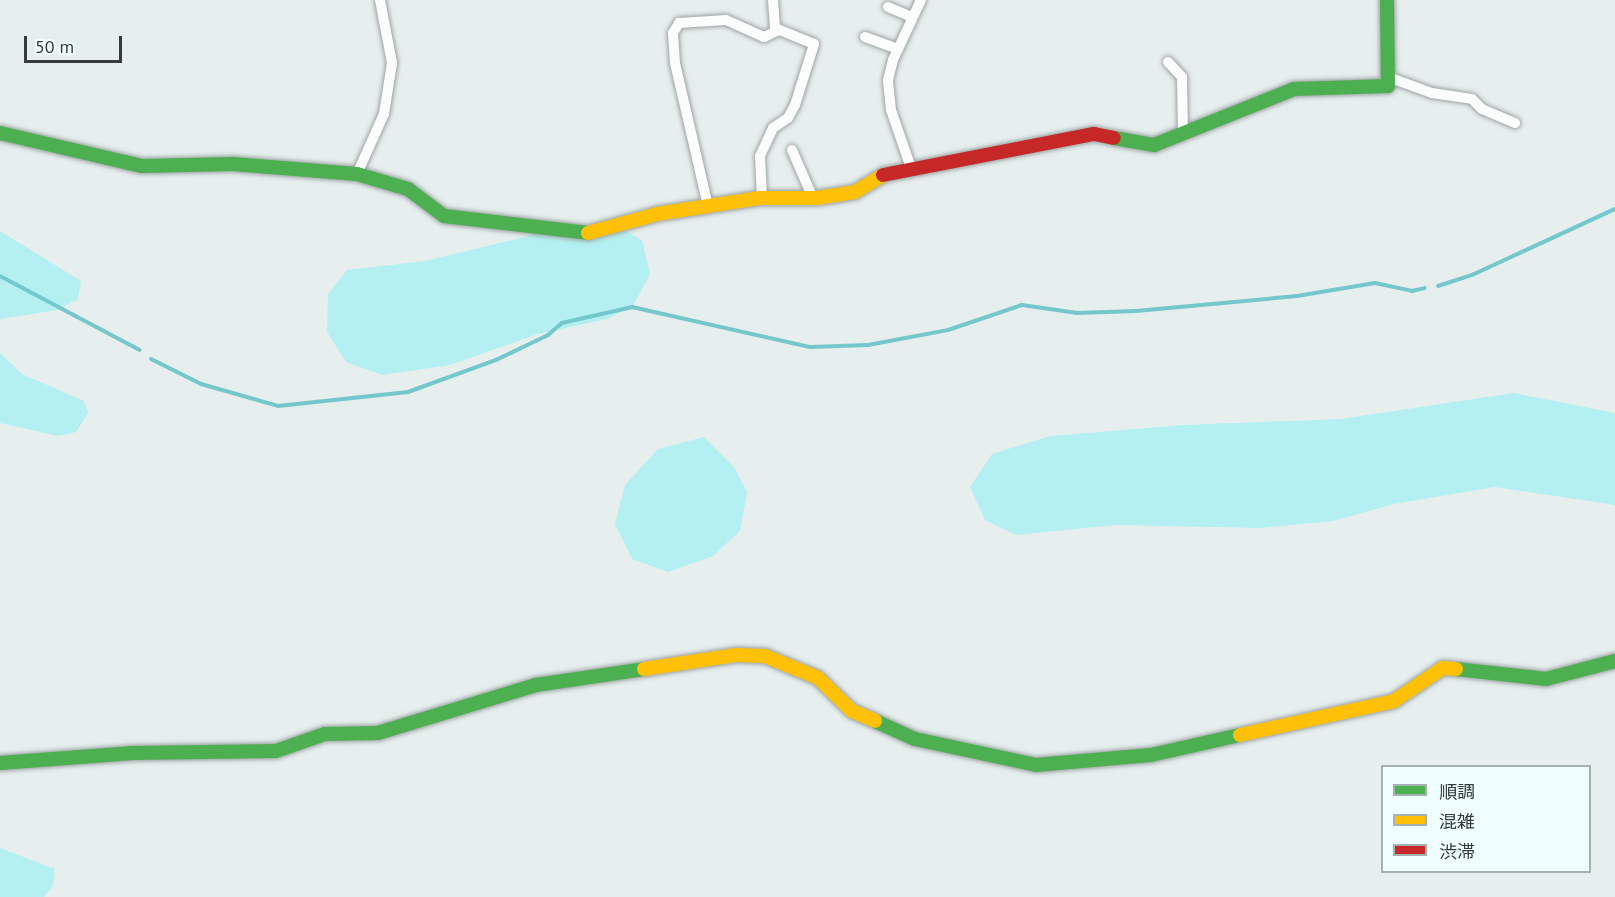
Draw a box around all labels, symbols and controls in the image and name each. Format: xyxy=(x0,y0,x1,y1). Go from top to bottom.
scale bar xyxy=(27,24,124,62)
text: 50 m xyxy=(35,35,74,58)
legend xyxy=(1381,765,1591,873)
text: 順調 xyxy=(1439,780,1475,803)
text: 混雑 xyxy=(1439,810,1475,833)
text: 渋滞 xyxy=(1439,840,1475,863)

